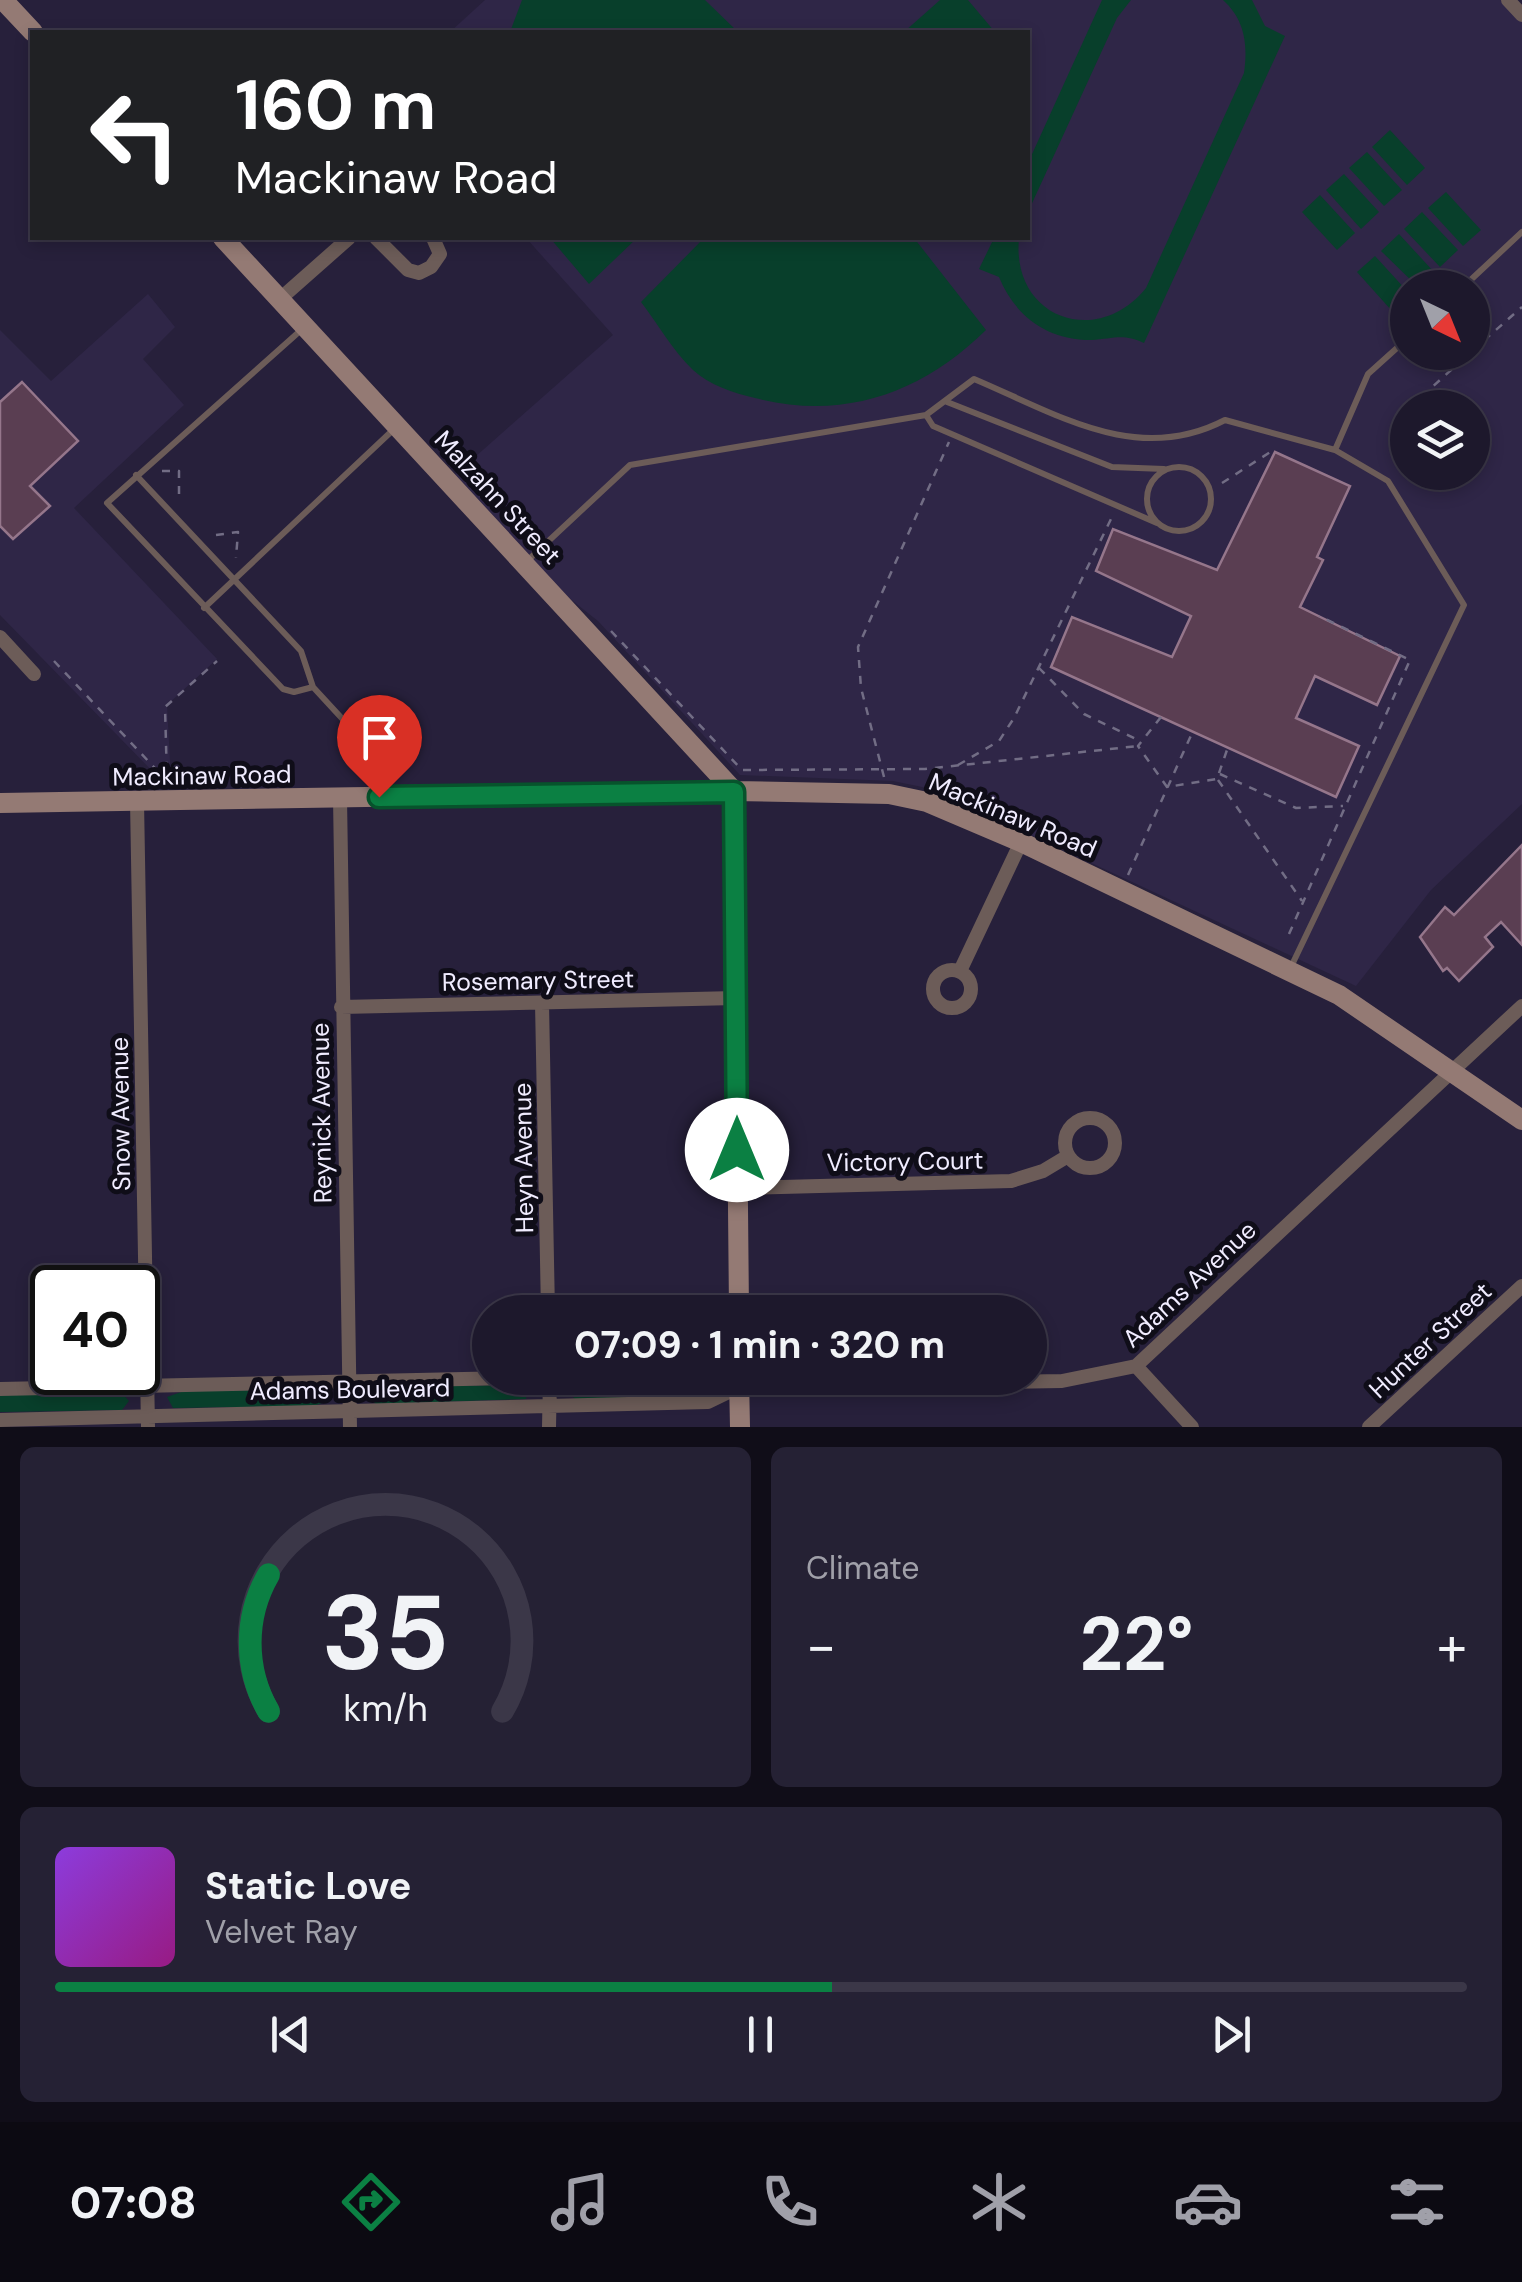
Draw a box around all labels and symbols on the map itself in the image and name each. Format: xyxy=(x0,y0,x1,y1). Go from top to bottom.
north arrow xyxy=(1390,270,1490,370)
street label: Malzahn Street xyxy=(427,423,568,571)
pin xyxy=(337,695,422,798)
street label: Mackinaw Road xyxy=(112,757,292,794)
street label: Mackinaw Road xyxy=(924,765,1102,866)
street label: Rosemary Street xyxy=(442,962,634,999)
street label: Reynick Avenue xyxy=(303,1022,340,1204)
street label: Snow Avenue xyxy=(103,1037,138,1191)
street label: Heyn Avenue xyxy=(506,1082,541,1234)
position arrow xyxy=(685,1098,789,1202)
street label: Victory Court xyxy=(826,1144,984,1179)
street label: Adams Avenue xyxy=(1115,1214,1263,1355)
speed limit sign: 40 xyxy=(30,1265,160,1395)
street label: Hunter Street xyxy=(1362,1275,1499,1406)
street label: Adams Boulevard xyxy=(249,1371,451,1408)

